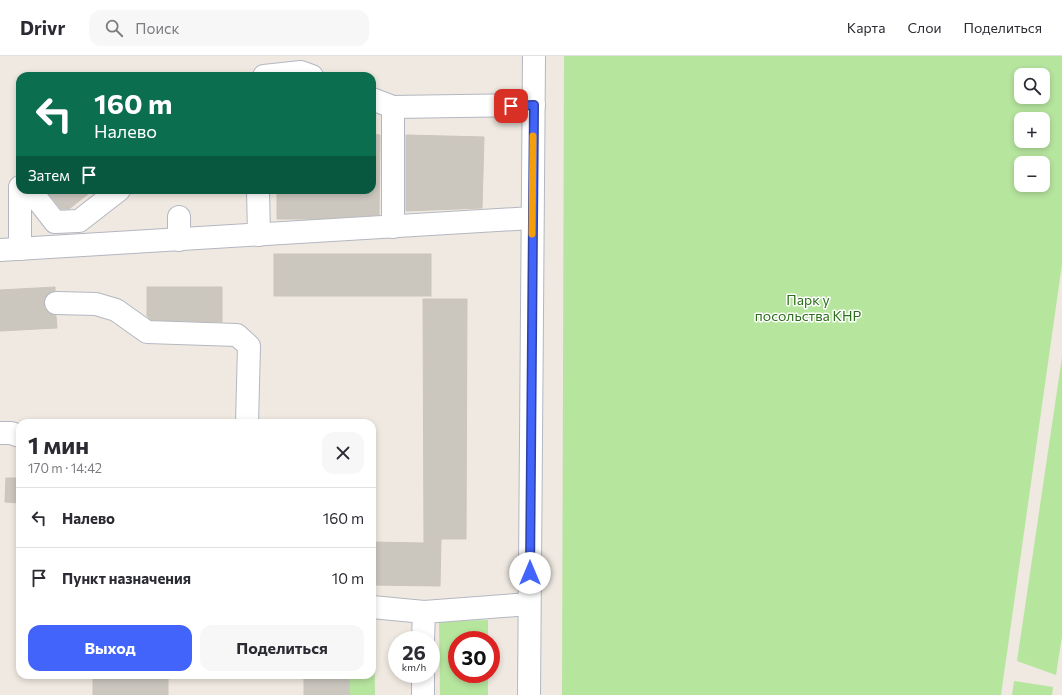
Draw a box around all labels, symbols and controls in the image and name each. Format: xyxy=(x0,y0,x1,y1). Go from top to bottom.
search box xyxy=(89,10,369,46)
text: Drivr xyxy=(20,16,65,39)
icon: search xyxy=(103,17,125,39)
text: Поиск xyxy=(135,19,179,37)
text: Карта xyxy=(847,19,885,36)
text: Слои xyxy=(907,19,942,36)
text: Поделиться xyxy=(964,19,1042,36)
map controls xyxy=(1014,68,1050,192)
button: search xyxy=(1014,68,1050,104)
text: 160 m xyxy=(94,86,172,120)
icon: left xyxy=(28,88,80,140)
pin xyxy=(494,89,528,123)
icon: arrive xyxy=(500,95,522,117)
button: + xyxy=(1014,112,1050,148)
text: Налево xyxy=(94,120,157,142)
button: − xyxy=(1014,156,1050,192)
icon: arrive xyxy=(78,164,100,186)
text: Затем xyxy=(28,166,70,184)
park label: Парк у посольства КНР xyxy=(755,291,861,324)
text: 1 мин xyxy=(28,430,89,459)
button: close xyxy=(322,432,364,474)
text: 170 m · 14:42 xyxy=(28,460,102,476)
icon: left xyxy=(28,507,50,529)
text: Налево xyxy=(62,509,115,527)
text: 160 m xyxy=(323,509,364,527)
position arrow xyxy=(509,552,551,594)
icon: arrive xyxy=(28,567,50,589)
text: Пункт назначения xyxy=(62,569,191,587)
text: 10 m xyxy=(332,569,364,587)
button: Выход xyxy=(28,625,192,671)
button: Поделиться xyxy=(200,625,364,671)
speed limit sign: 30 xyxy=(448,631,500,683)
text: 26 xyxy=(402,640,426,664)
text: km/h xyxy=(402,661,426,673)

